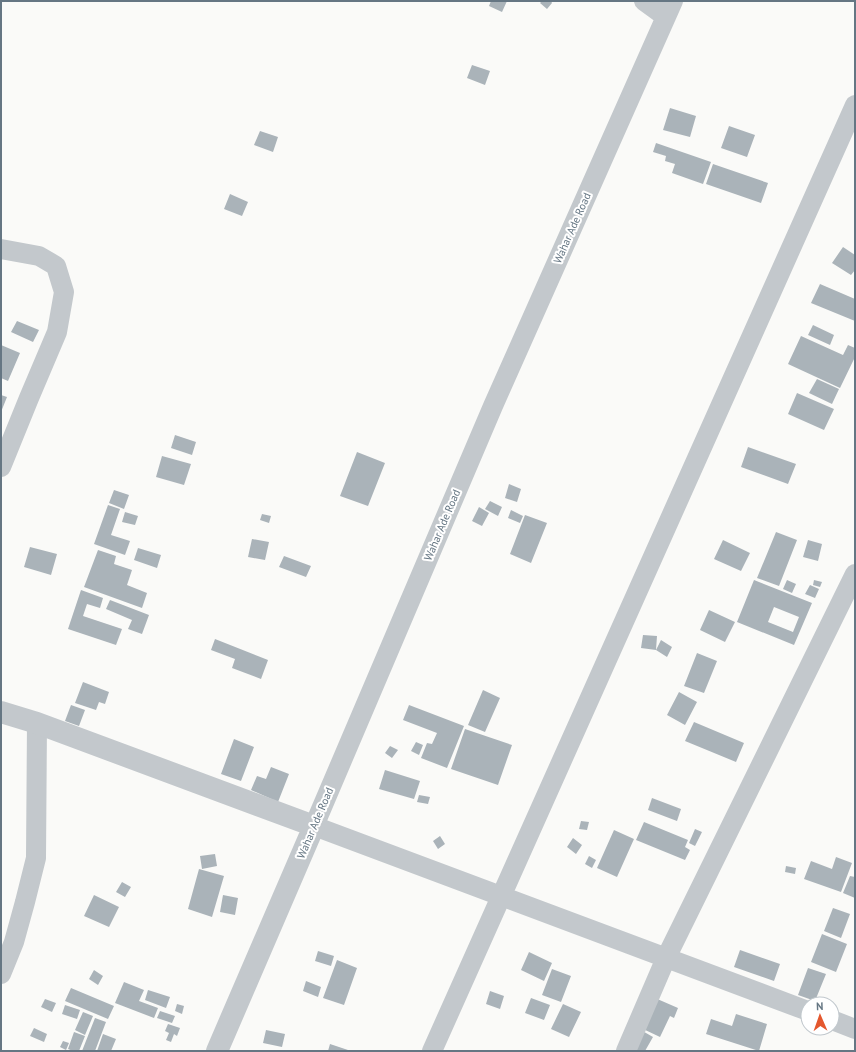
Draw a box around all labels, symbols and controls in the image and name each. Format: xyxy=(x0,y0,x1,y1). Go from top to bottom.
street label: Wahar Ade Road xyxy=(550,190,594,266)
street label: Wahar Ade Road xyxy=(421,487,463,563)
street label: Wahar Ade Road xyxy=(294,785,336,861)
north arrow xyxy=(800,996,840,1036)
text: N xyxy=(816,999,824,1013)

